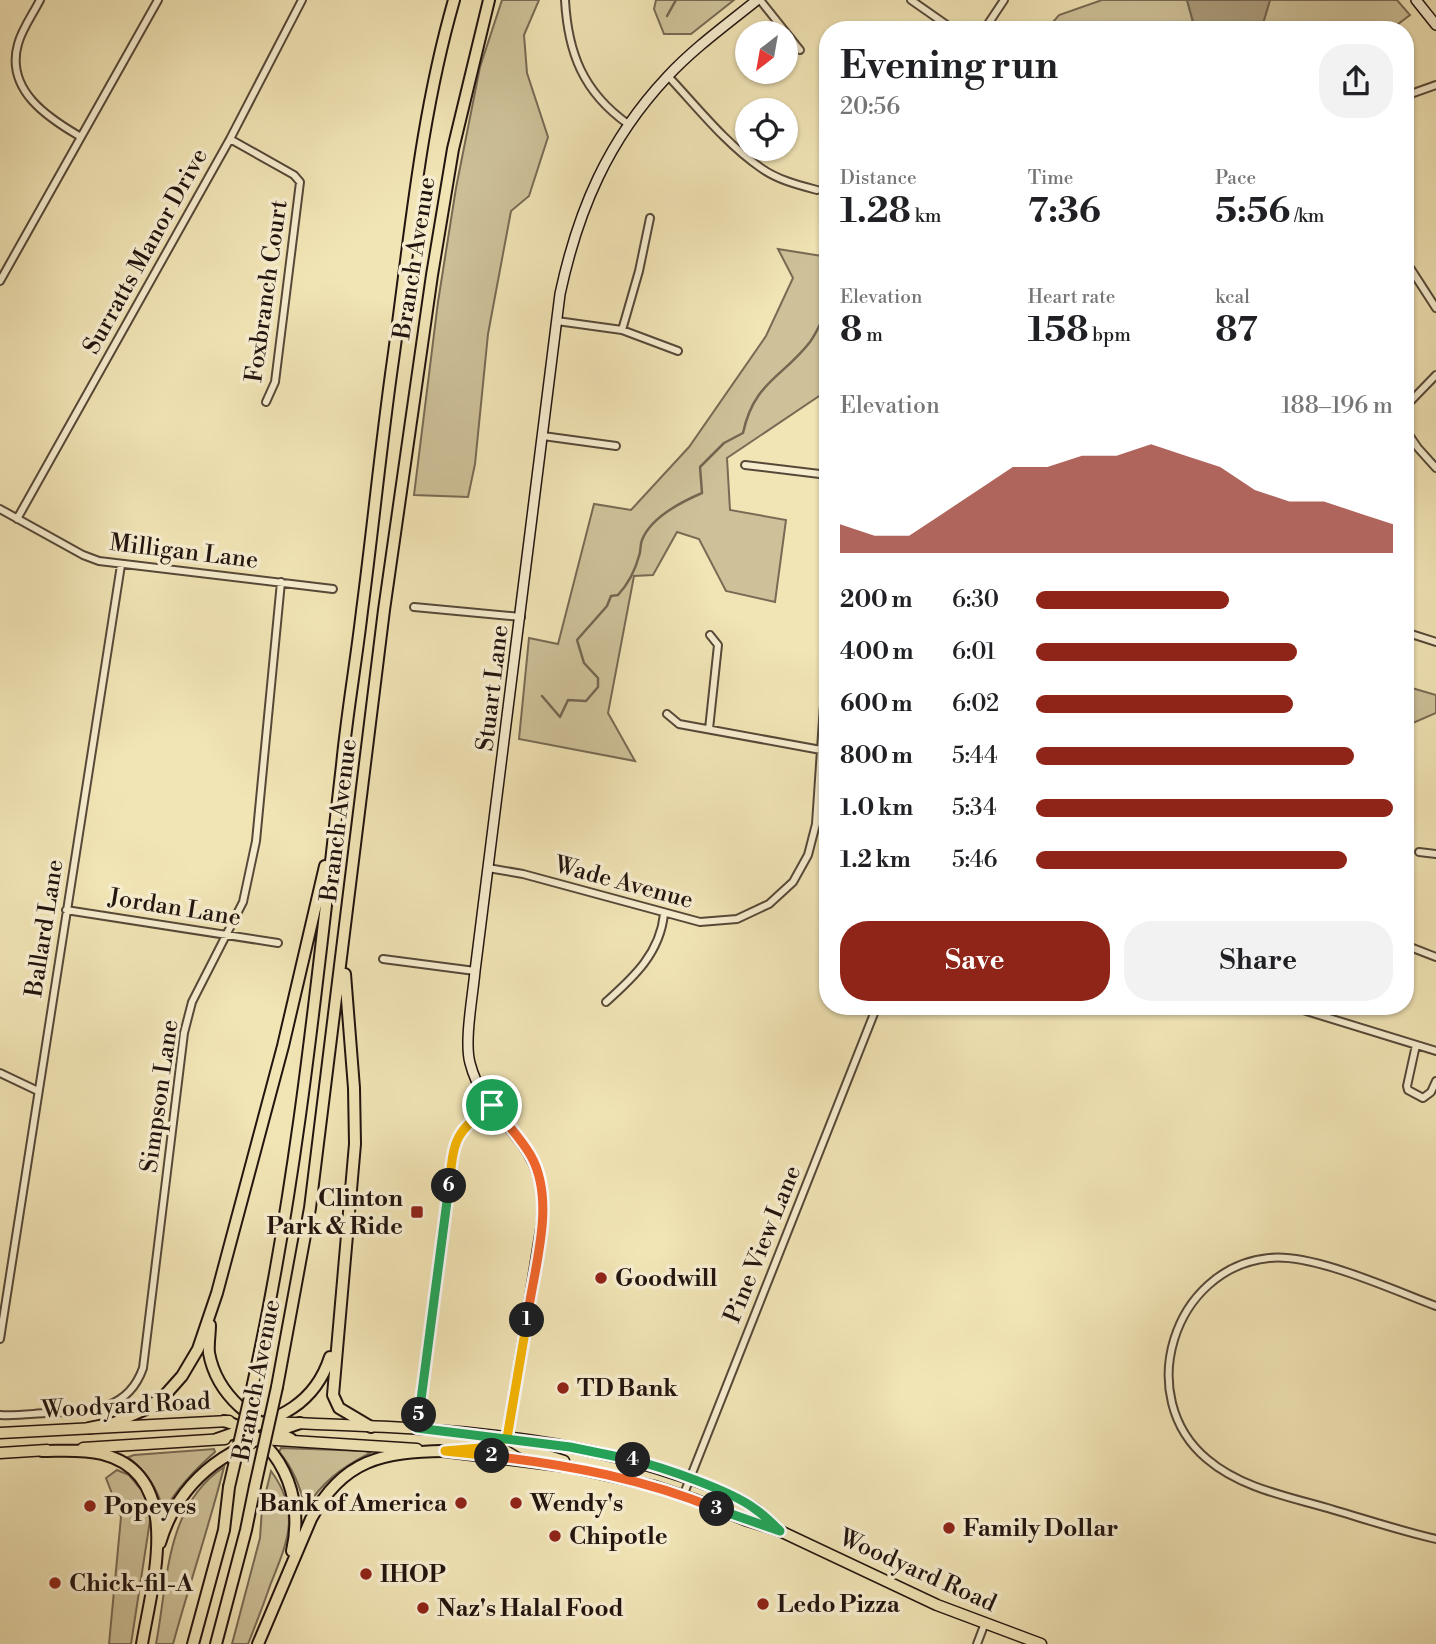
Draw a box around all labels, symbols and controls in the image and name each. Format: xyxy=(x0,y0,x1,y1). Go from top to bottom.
north arrow xyxy=(735,21,798,84)
map controls xyxy=(735,21,798,161)
text: Evening run xyxy=(840,43,1058,90)
button: share xyxy=(1319,44,1393,118)
text: 20:56 xyxy=(840,93,900,121)
button: locate xyxy=(735,98,798,161)
street label: Surratts Manor Drive xyxy=(77,143,215,360)
text: Distance xyxy=(840,166,917,190)
text: Time xyxy=(1028,166,1073,190)
text: Pace xyxy=(1215,166,1256,190)
street label: Branch Avenue xyxy=(387,175,443,342)
text: 1.28 xyxy=(840,190,911,233)
text: 7:36 xyxy=(1028,190,1101,233)
text: 5:56 xyxy=(1215,190,1290,233)
street label: Foxbranch Court xyxy=(239,197,295,384)
text: km xyxy=(911,204,941,228)
text: /km xyxy=(1290,204,1324,228)
text: Elevation xyxy=(840,285,922,309)
text: Heart rate xyxy=(1028,285,1115,309)
text: kcal xyxy=(1215,285,1250,309)
text: 8 xyxy=(840,309,862,352)
text: 158 xyxy=(1028,309,1088,352)
text: 87 xyxy=(1215,309,1258,352)
text: m xyxy=(862,323,883,347)
text: bpm xyxy=(1088,323,1131,347)
text: Elevation xyxy=(840,392,940,420)
text: 188–196 m xyxy=(1281,392,1393,420)
street label: Milligan Lane xyxy=(108,528,260,576)
text: 200 m xyxy=(840,586,912,614)
text: 6:30 xyxy=(952,586,999,614)
street label: Stuart Lane xyxy=(470,623,516,753)
text: 400 m xyxy=(840,638,913,666)
text: 6:01 xyxy=(952,638,996,666)
text: 600 m xyxy=(840,690,913,718)
text: 6:02 xyxy=(952,690,999,718)
street label: Branch Avenue xyxy=(314,737,364,904)
text: 800 m xyxy=(840,742,913,770)
text: 5:44 xyxy=(952,742,998,770)
text: 1.0 km xyxy=(840,794,913,822)
text: 5:34 xyxy=(952,794,997,822)
text: 1.2 km xyxy=(840,846,911,874)
text: 5:46 xyxy=(952,846,998,874)
street label: Wade Avenue xyxy=(550,850,696,916)
street label: Ballard Lane xyxy=(19,857,71,1000)
street label: Jordan Lane xyxy=(106,883,243,933)
button: Save xyxy=(840,921,1110,1001)
button: Share xyxy=(1124,921,1393,1001)
street label: Simpson Lane xyxy=(134,1018,186,1175)
pin xyxy=(462,1075,522,1135)
icon: arrive xyxy=(473,1086,511,1124)
street label: Pine View Lane xyxy=(718,1161,808,1328)
pin: 6 xyxy=(432,1168,466,1204)
text: 6 xyxy=(443,1173,454,1197)
place label: Clinton Park & Ride xyxy=(267,1184,403,1242)
marker: Clinton Park & Ride xyxy=(409,1204,425,1220)
place label: Goodwill xyxy=(615,1264,717,1294)
marker: Goodwill xyxy=(593,1270,609,1286)
street label: Branch Avenue xyxy=(226,1297,287,1464)
pin: 1 xyxy=(510,1302,544,1338)
text: 1 xyxy=(522,1307,531,1331)
place label: TD Bank xyxy=(577,1374,679,1404)
marker: TD Bank xyxy=(555,1380,571,1396)
street label: Woodyard Road xyxy=(40,1387,212,1425)
pin: 5 xyxy=(402,1398,436,1432)
text: 5 xyxy=(413,1402,424,1426)
pin: 2 xyxy=(475,1438,510,1474)
pin: 4 xyxy=(616,1442,650,1478)
text: 2 xyxy=(486,1443,497,1467)
text: 4 xyxy=(626,1447,639,1471)
place label: Bank of America xyxy=(259,1489,448,1519)
place label: Wendy's xyxy=(529,1489,623,1519)
place label: Popeyes xyxy=(104,1492,196,1522)
pin: 3 xyxy=(700,1492,734,1526)
marker: Bank of America xyxy=(453,1495,469,1511)
marker: Wendy's xyxy=(508,1495,524,1511)
text: 3 xyxy=(711,1496,722,1520)
marker: Popeyes xyxy=(82,1498,98,1514)
place label: Family Dollar xyxy=(963,1514,1118,1544)
marker: Family Dollar xyxy=(941,1520,957,1536)
place label: Chipotle xyxy=(569,1522,668,1552)
street label: Woodyard Road xyxy=(833,1522,1001,1619)
marker: Chipotle xyxy=(547,1528,563,1544)
place label: IHOP xyxy=(380,1560,446,1590)
marker: IHOP xyxy=(358,1566,374,1582)
place label: Chick-fil-A xyxy=(69,1569,194,1599)
marker: Chick-fil-A xyxy=(47,1575,63,1591)
place label: Ledo Pizza xyxy=(777,1590,901,1620)
place label: Naz's Halal Food xyxy=(437,1594,624,1624)
marker: Ledo Pizza xyxy=(755,1596,771,1612)
marker: Naz's Halal Food xyxy=(415,1600,431,1616)

